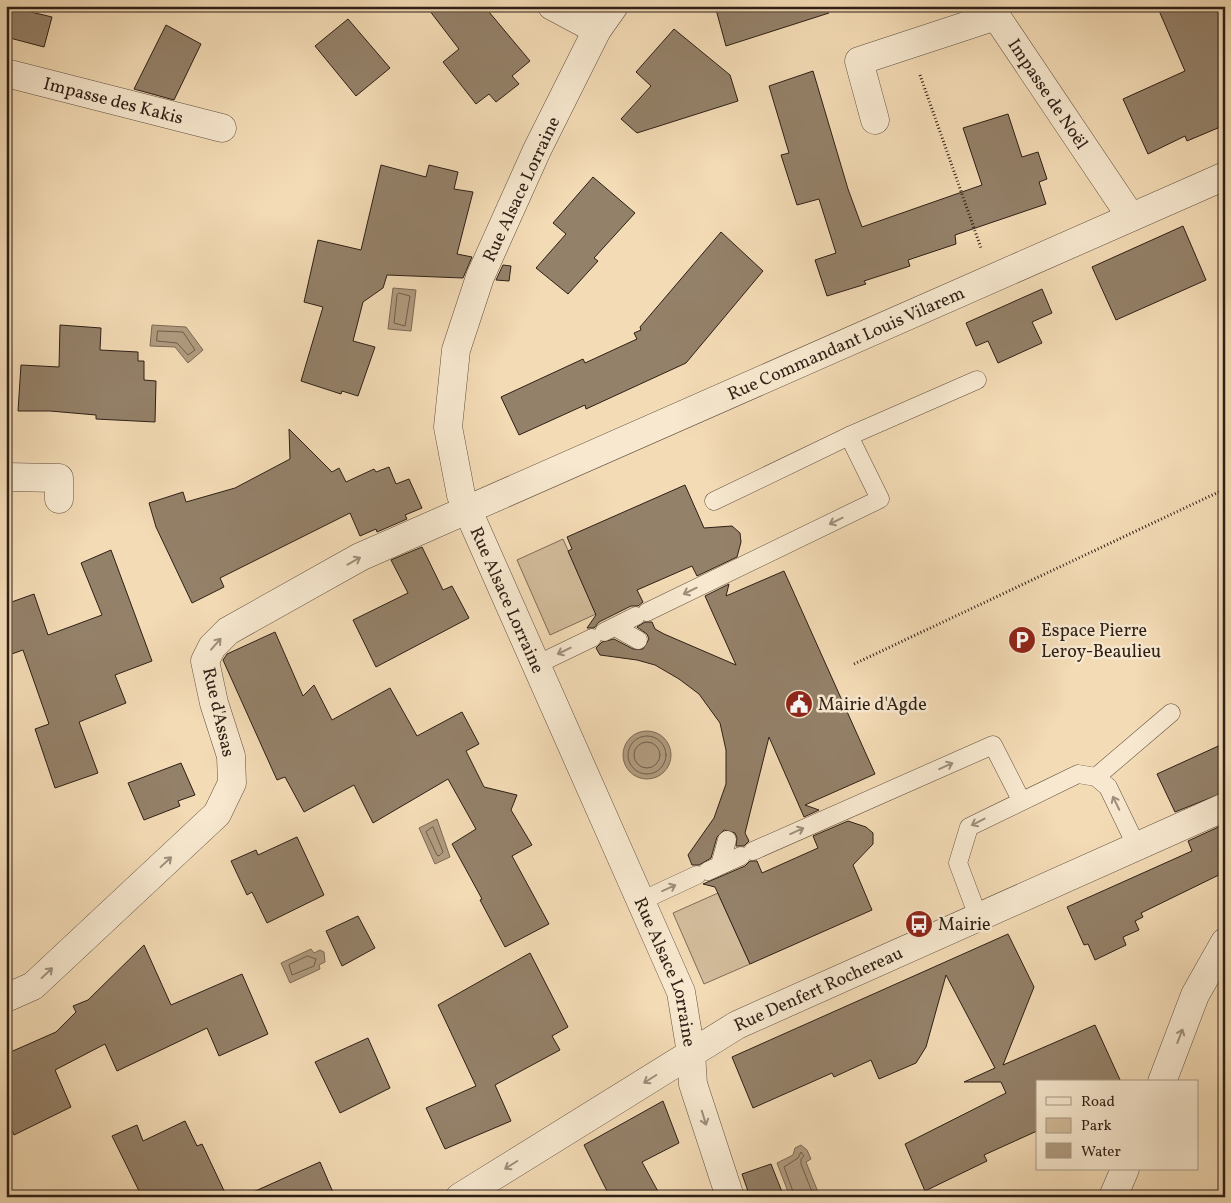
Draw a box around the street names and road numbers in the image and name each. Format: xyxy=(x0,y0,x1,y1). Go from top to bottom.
street label: Impasse de Noël xyxy=(1001,34,1093,155)
street label: Impasse des Kakis xyxy=(41,72,186,132)
street label: Rue Alsace Lorraine xyxy=(478,113,567,266)
street label: Rue Commandant Louis Vilarem xyxy=(724,281,969,408)
street label: Rue Alsace Lorraine xyxy=(463,523,549,678)
street label: Rue d'Assas xyxy=(195,665,240,760)
street label: Rue Alsace Lorraine xyxy=(627,894,701,1049)
street label: Rue Denfert Rochereau xyxy=(730,941,907,1039)

